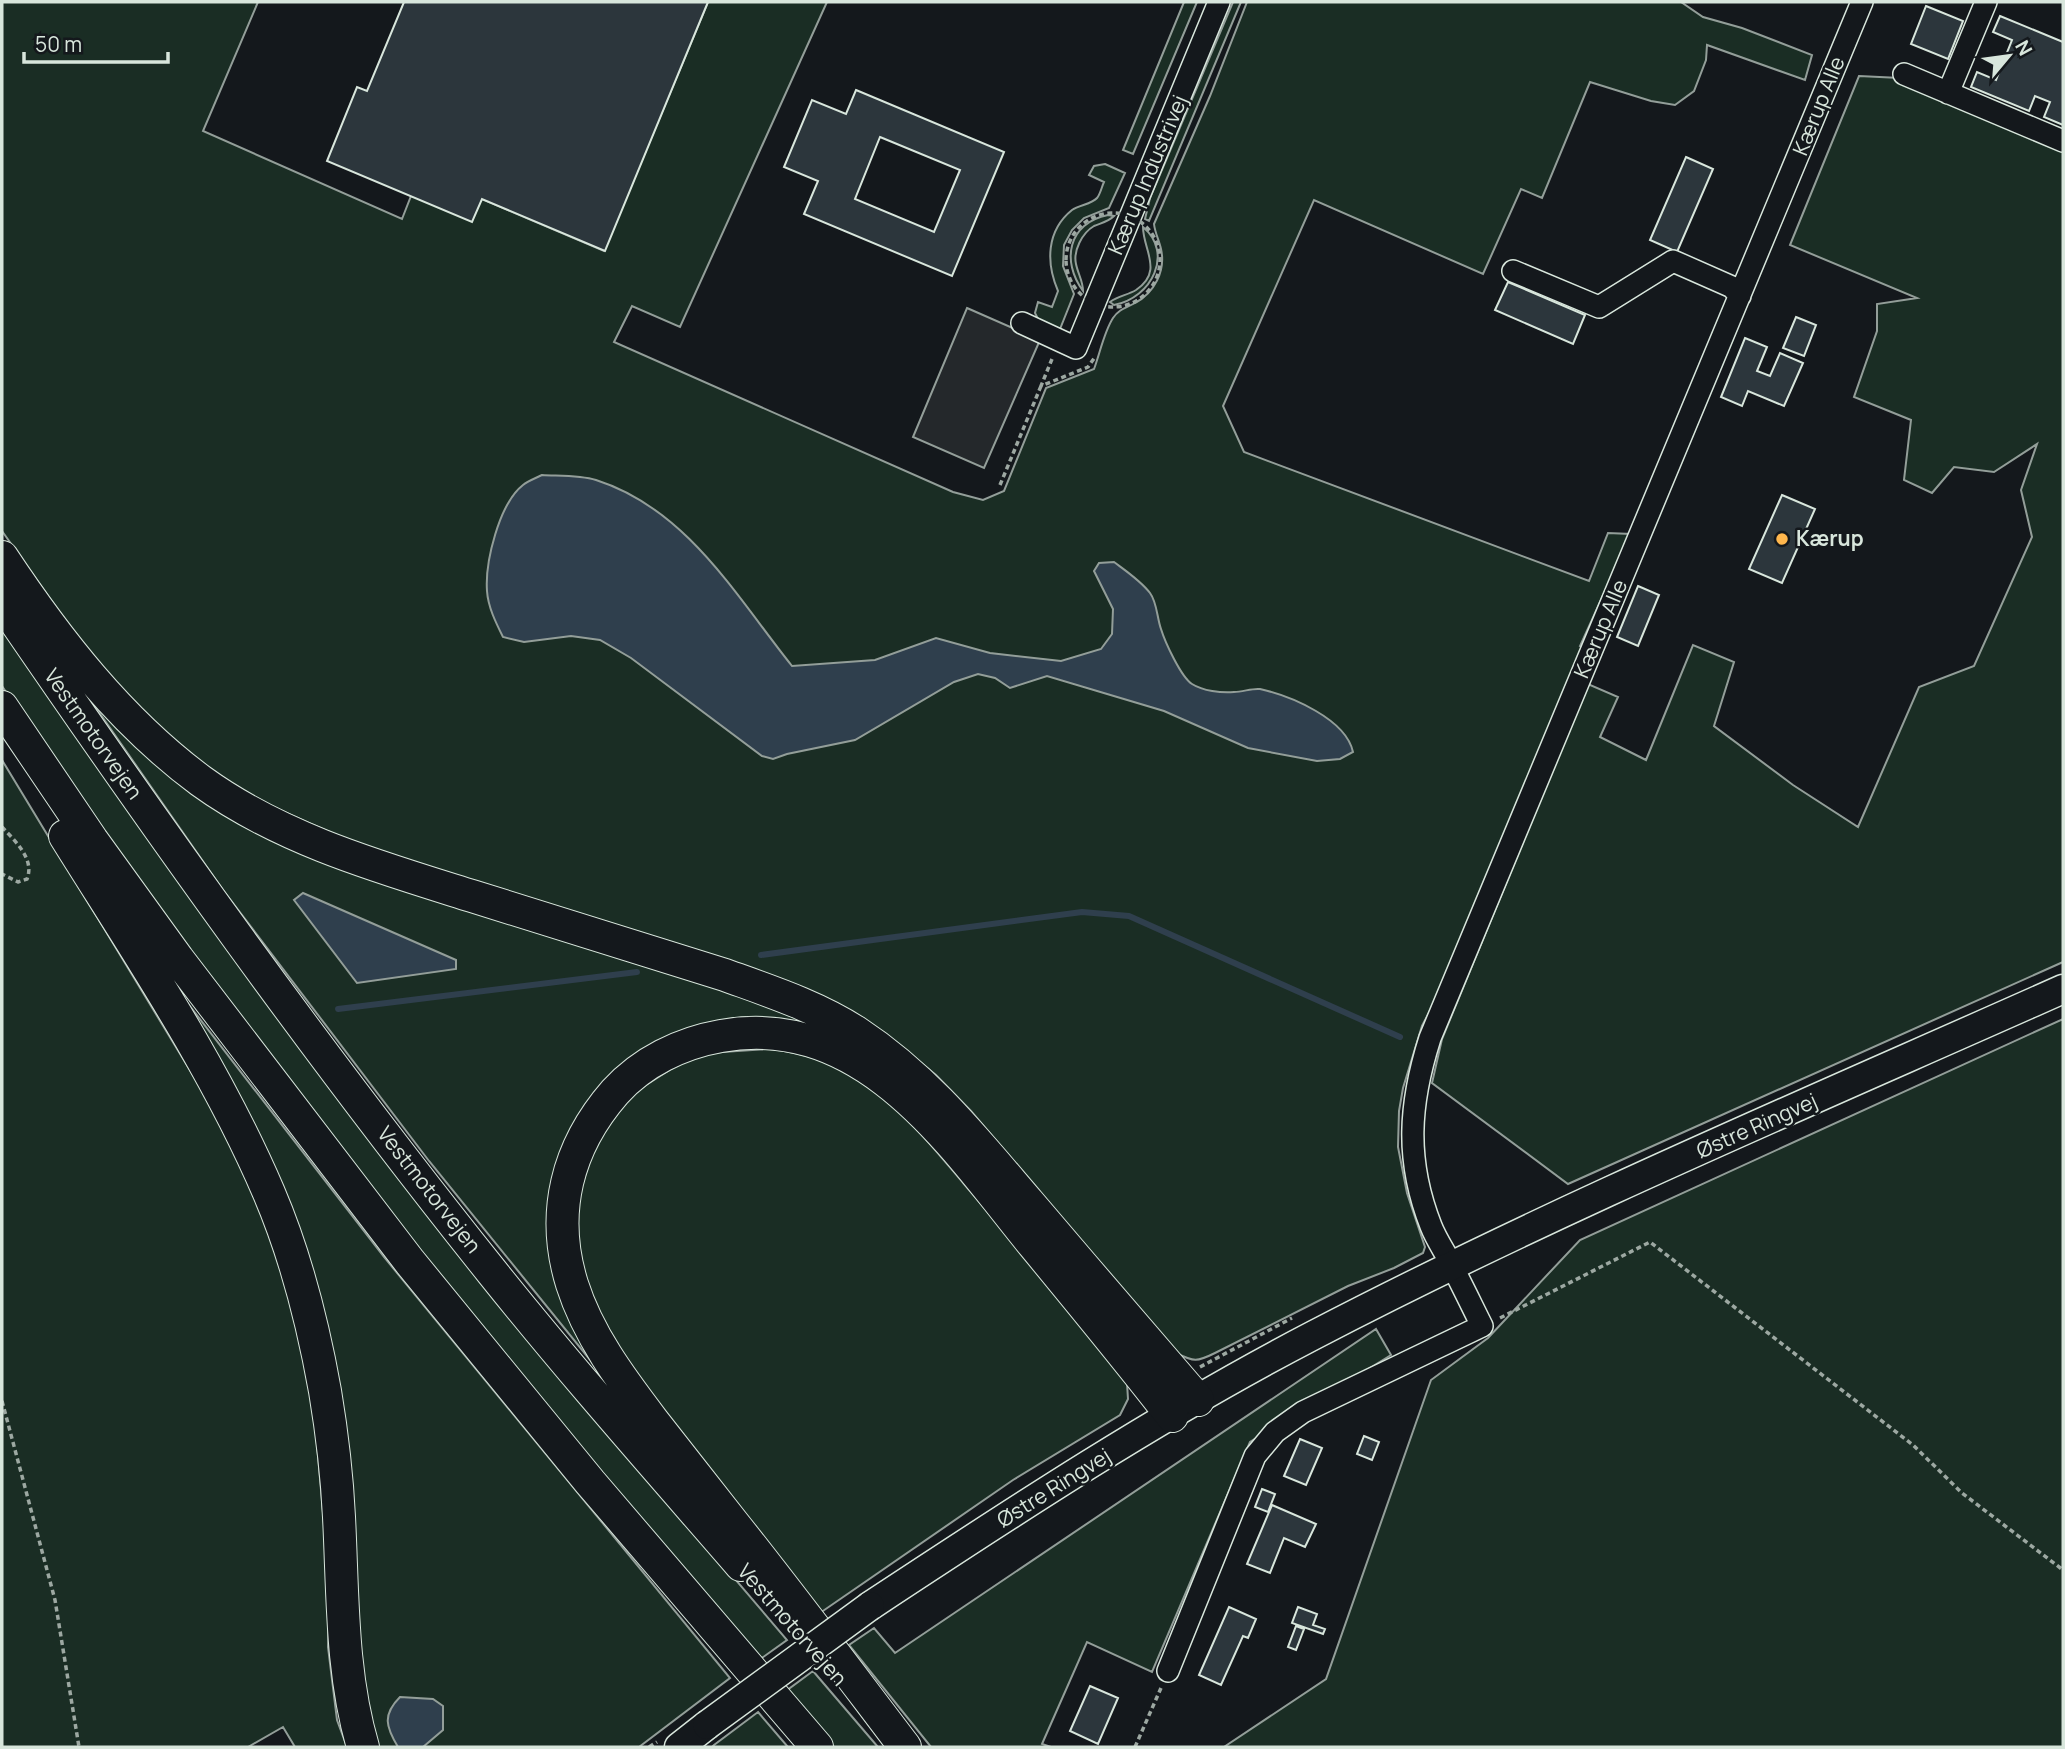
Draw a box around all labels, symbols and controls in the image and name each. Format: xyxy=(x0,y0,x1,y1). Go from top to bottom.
scale bar xyxy=(24,21,168,65)
north arrow xyxy=(1974,21,2044,91)
text: 50 m xyxy=(35,30,82,58)
text: N xyxy=(2009,35,2039,60)
street label: Kærup Alle xyxy=(1786,52,1851,159)
street label: Kærup Industrivej xyxy=(1101,91,1193,259)
place label: Kærup xyxy=(1796,524,1864,552)
marker: Kærup xyxy=(1774,531,1790,547)
street label: Kærup Alle xyxy=(1567,575,1633,682)
street label: Vestmotorvejen xyxy=(38,663,149,804)
street label: Østre Ringvej xyxy=(1692,1086,1821,1164)
street label: Vestmotorvejen xyxy=(372,1120,488,1258)
street label: Østre Ringvej xyxy=(991,1441,1116,1533)
street label: Vestmotorvejen xyxy=(732,1557,854,1691)

